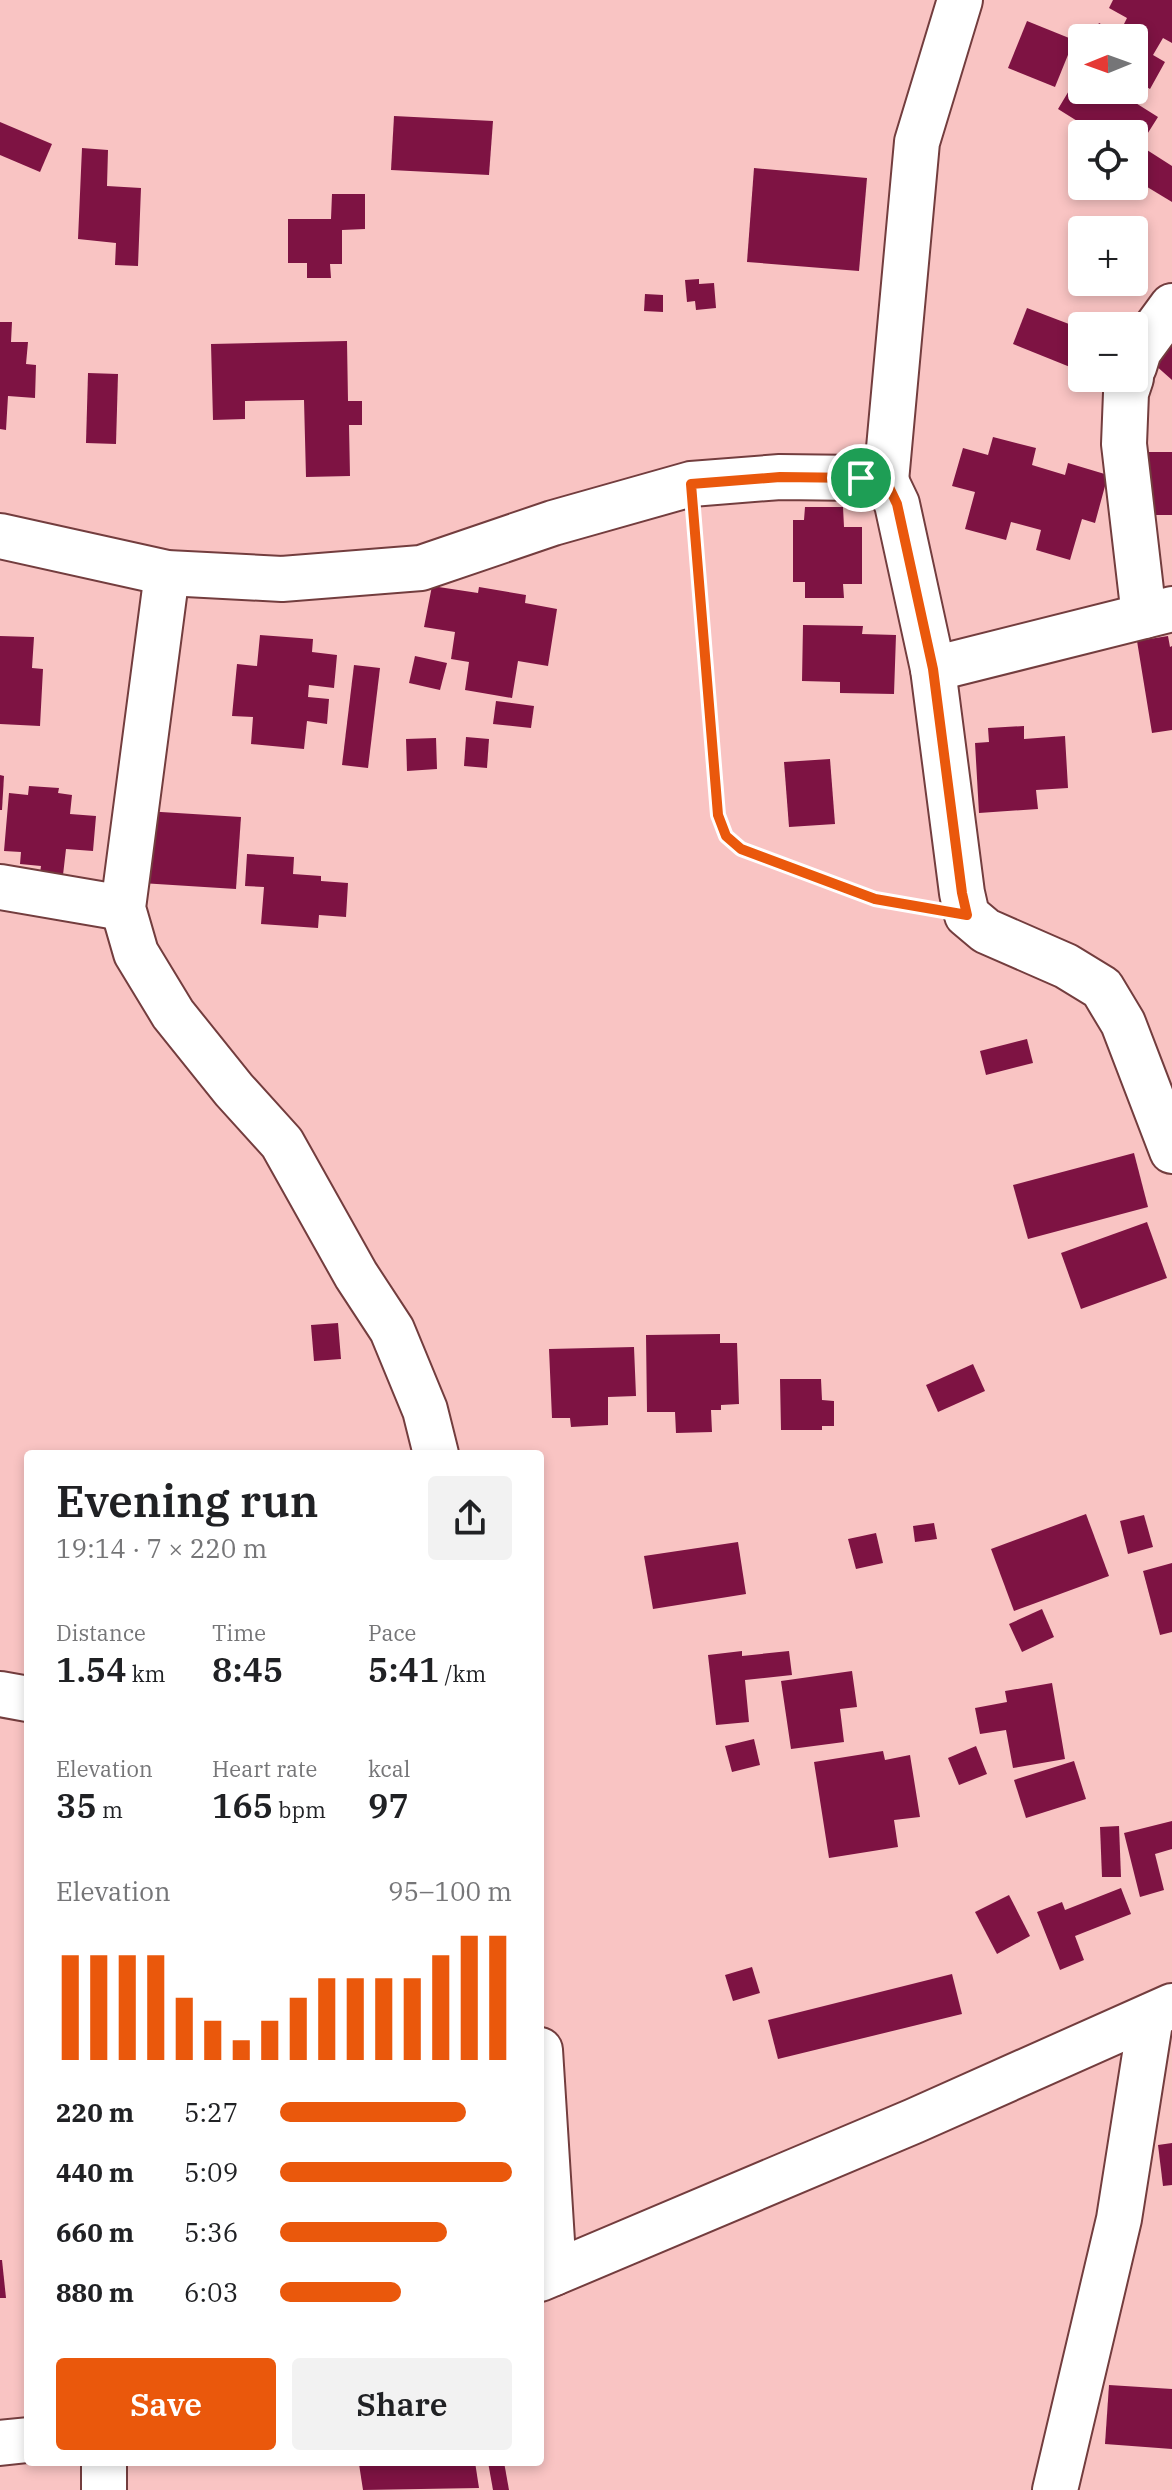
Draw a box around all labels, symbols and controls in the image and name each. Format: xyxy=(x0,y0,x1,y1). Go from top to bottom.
north arrow xyxy=(1068,24,1148,104)
map controls xyxy=(1068,24,1148,392)
button: locate xyxy=(1068,120,1148,200)
button: + xyxy=(1068,216,1148,296)
button: − xyxy=(1068,312,1148,392)
pin xyxy=(827,444,895,512)
icon: arrive xyxy=(839,456,883,500)
text: Evening run xyxy=(56,1472,319,1529)
button: share xyxy=(428,1476,512,1560)
text: 19:14 · 7 × 220 m xyxy=(56,1531,267,1565)
text: Distance xyxy=(56,1618,146,1647)
text: Time xyxy=(212,1618,266,1647)
text: Pace xyxy=(368,1618,416,1647)
text: 1.54 xyxy=(56,1647,127,1691)
text: 8:45 xyxy=(212,1647,283,1691)
text: 5:41 xyxy=(368,1647,439,1691)
text: km xyxy=(127,1659,166,1688)
text: /km xyxy=(439,1659,486,1688)
text: Elevation xyxy=(56,1754,153,1783)
text: Heart rate xyxy=(212,1754,317,1783)
text: kcal xyxy=(368,1754,410,1783)
text: 35 xyxy=(56,1783,97,1827)
text: 165 xyxy=(212,1783,273,1827)
text: 97 xyxy=(368,1783,409,1827)
text: m xyxy=(97,1795,123,1824)
text: bpm xyxy=(273,1795,326,1824)
text: Elevation xyxy=(56,1874,171,1908)
text: 95–100 m xyxy=(388,1874,512,1908)
text: 220 m xyxy=(56,2095,134,2129)
text: 5:27 xyxy=(184,2095,238,2129)
text: 440 m xyxy=(56,2155,134,2189)
text: 5:09 xyxy=(184,2155,238,2189)
text: 660 m xyxy=(56,2215,134,2249)
text: 5:36 xyxy=(184,2215,238,2249)
text: 880 m xyxy=(56,2275,134,2309)
text: 6:03 xyxy=(184,2275,238,2309)
button: Save xyxy=(56,2358,276,2450)
button: Share xyxy=(292,2358,512,2450)

